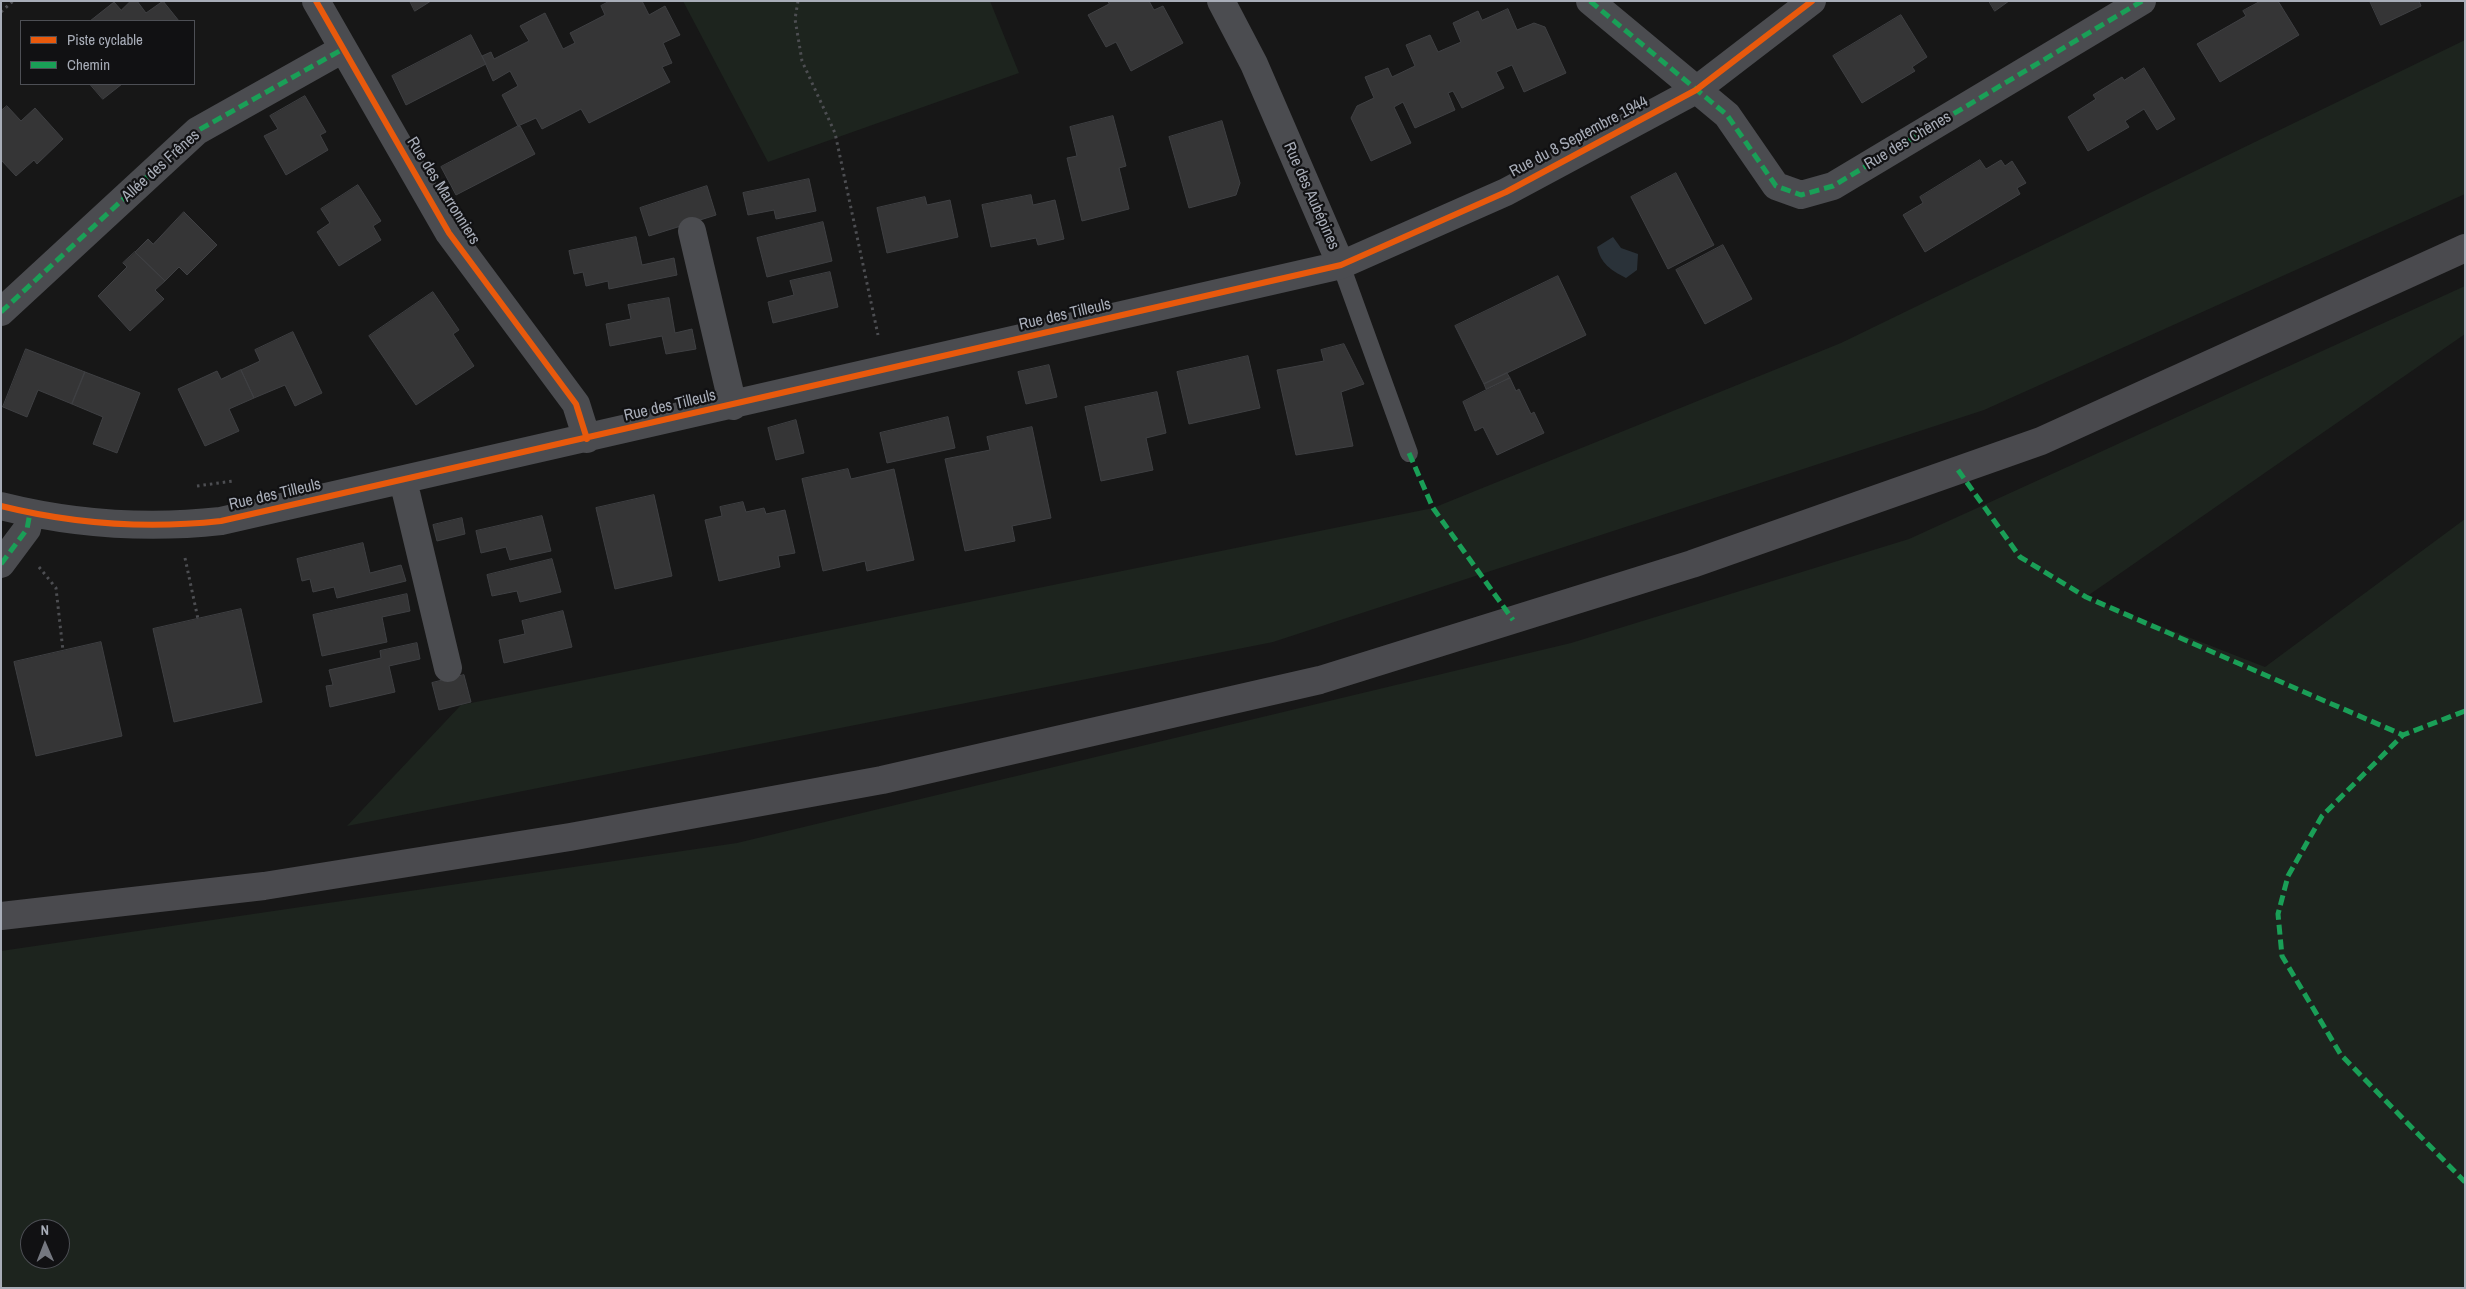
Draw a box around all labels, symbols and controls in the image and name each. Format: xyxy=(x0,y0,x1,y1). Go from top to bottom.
legend xyxy=(20,20,195,85)
text: Piste cyclable xyxy=(67,29,143,50)
text: Chemin xyxy=(67,54,110,75)
street label: Rue du 8 Septembre 1944 xyxy=(1507,92,1651,182)
street label: Rue des Chênes xyxy=(1861,108,1955,174)
street label: Allée des Frênes xyxy=(118,126,204,206)
street label: Rue des Marronniers xyxy=(402,134,484,248)
street label: Rue des Aubépines xyxy=(1279,139,1343,253)
street label: Rue des Tilleuls xyxy=(1017,295,1113,335)
street label: Rue des Tilleuls xyxy=(622,386,718,426)
street label: Rue des Tilleuls xyxy=(227,475,323,515)
north arrow xyxy=(20,1219,70,1269)
text: N xyxy=(40,1221,49,1239)

